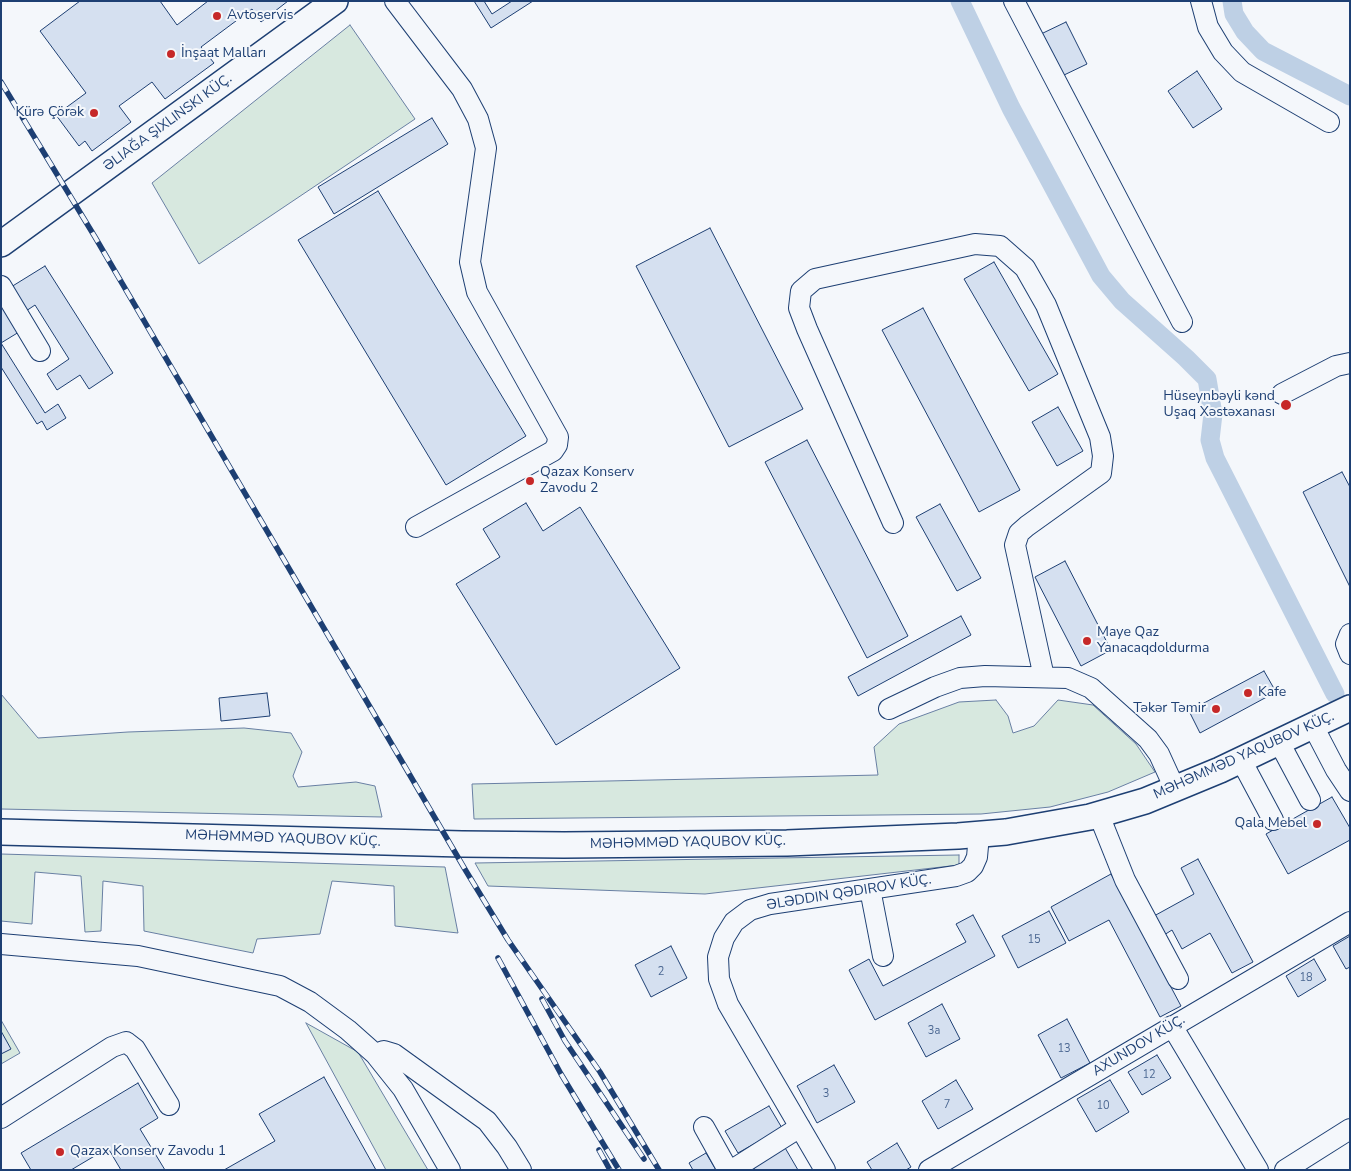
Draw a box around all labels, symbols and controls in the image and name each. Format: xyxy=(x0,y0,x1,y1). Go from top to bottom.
place label: Avtoservis xyxy=(227,8,294,24)
marker: Avtoservis xyxy=(211,10,223,22)
place label: İnşaat Malları xyxy=(181,46,266,62)
marker: İnşaat Malları xyxy=(165,48,177,60)
street label: ƏLIAĞA ŞIXLINSKI KÜÇ. xyxy=(100,71,236,175)
place label: Kürə Çörək xyxy=(15,105,84,121)
marker: Kürə Çörək xyxy=(88,107,100,119)
place label: Hüseynbəyli kənd Uşaq Xəstəxanası xyxy=(1163,389,1275,422)
marker: Hüseynbəyli kənd Uşaq Xəstəxanası xyxy=(1279,398,1293,412)
place label: Qazax Konserv Zavodu 2 xyxy=(540,465,634,498)
marker: Qazax Konserv Zavodu 2 xyxy=(524,475,536,487)
place label: Maye Qaz Yanacaqdoldurma xyxy=(1097,625,1210,658)
marker: Maye Qaz Yanacaqdoldurma xyxy=(1081,635,1093,647)
place label: Kafe xyxy=(1258,685,1286,701)
marker: Kafe xyxy=(1242,687,1254,699)
place label: Təkər Təmir xyxy=(1133,701,1206,717)
marker: Təkər Təmir xyxy=(1210,703,1222,715)
street label: MƏHƏMMƏD YAQUBOV KÜÇ. xyxy=(1151,708,1337,804)
place label: Qala Mebel xyxy=(1235,816,1307,832)
marker: Qala Mebel xyxy=(1311,818,1323,830)
street label: MƏHƏMMƏD YAQUBOV KÜÇ. xyxy=(185,827,381,851)
street label: MƏHƏMMƏD YAQUBOV KÜÇ. xyxy=(590,833,786,853)
street label: ƏLƏDDIN QƏDIROV KÜÇ. xyxy=(765,872,933,914)
house number: 15 xyxy=(1027,933,1041,947)
house number: 2 xyxy=(658,965,664,979)
house number: 18 xyxy=(1299,971,1313,985)
street label: AXUNDOV KÜÇ. xyxy=(1090,1012,1188,1080)
house number: 3a xyxy=(928,1024,940,1038)
house number: 13 xyxy=(1057,1042,1071,1056)
house number: 12 xyxy=(1142,1068,1156,1082)
house number: 3 xyxy=(823,1087,829,1101)
house number: 7 xyxy=(944,1098,950,1112)
house number: 10 xyxy=(1096,1099,1110,1113)
place label: Qazax Konserv Zavodu 1 xyxy=(70,1144,226,1160)
marker: Qazax Konserv Zavodu 1 xyxy=(54,1146,66,1158)

